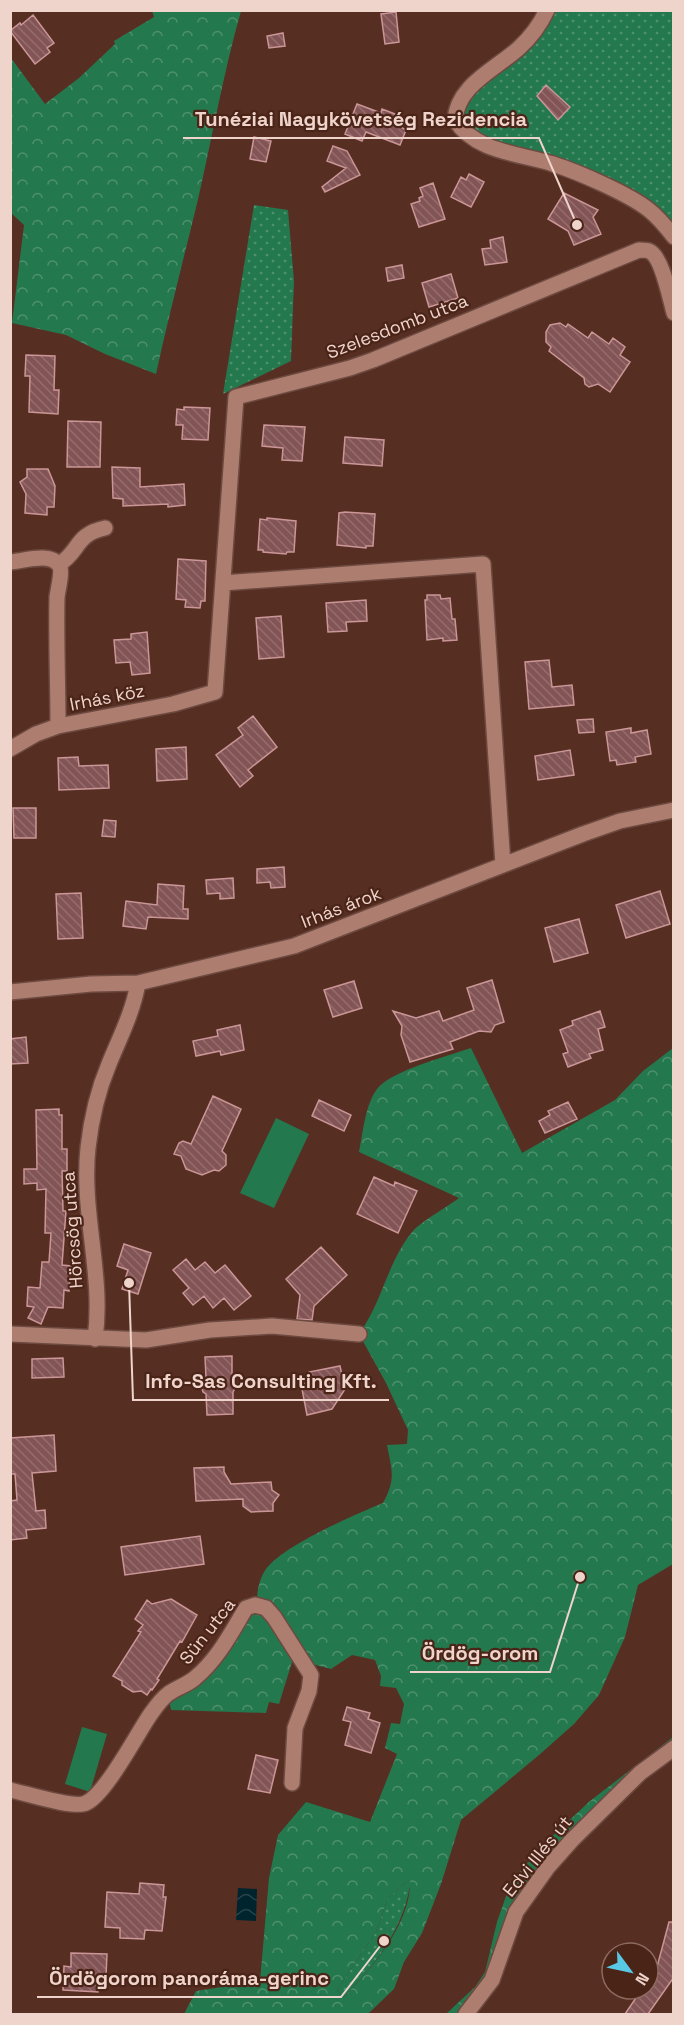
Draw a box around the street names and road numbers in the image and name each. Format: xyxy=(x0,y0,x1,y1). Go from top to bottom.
street label: Szelesdomb utca xyxy=(323,288,471,364)
street label: Irhás köz xyxy=(68,678,146,716)
street label: Irhás árok xyxy=(298,881,385,933)
street label: Hörcsög utca xyxy=(56,1171,88,1289)
street label: Sün utca xyxy=(174,1593,240,1669)
street label: Edvi Illés út xyxy=(497,1811,577,1901)

